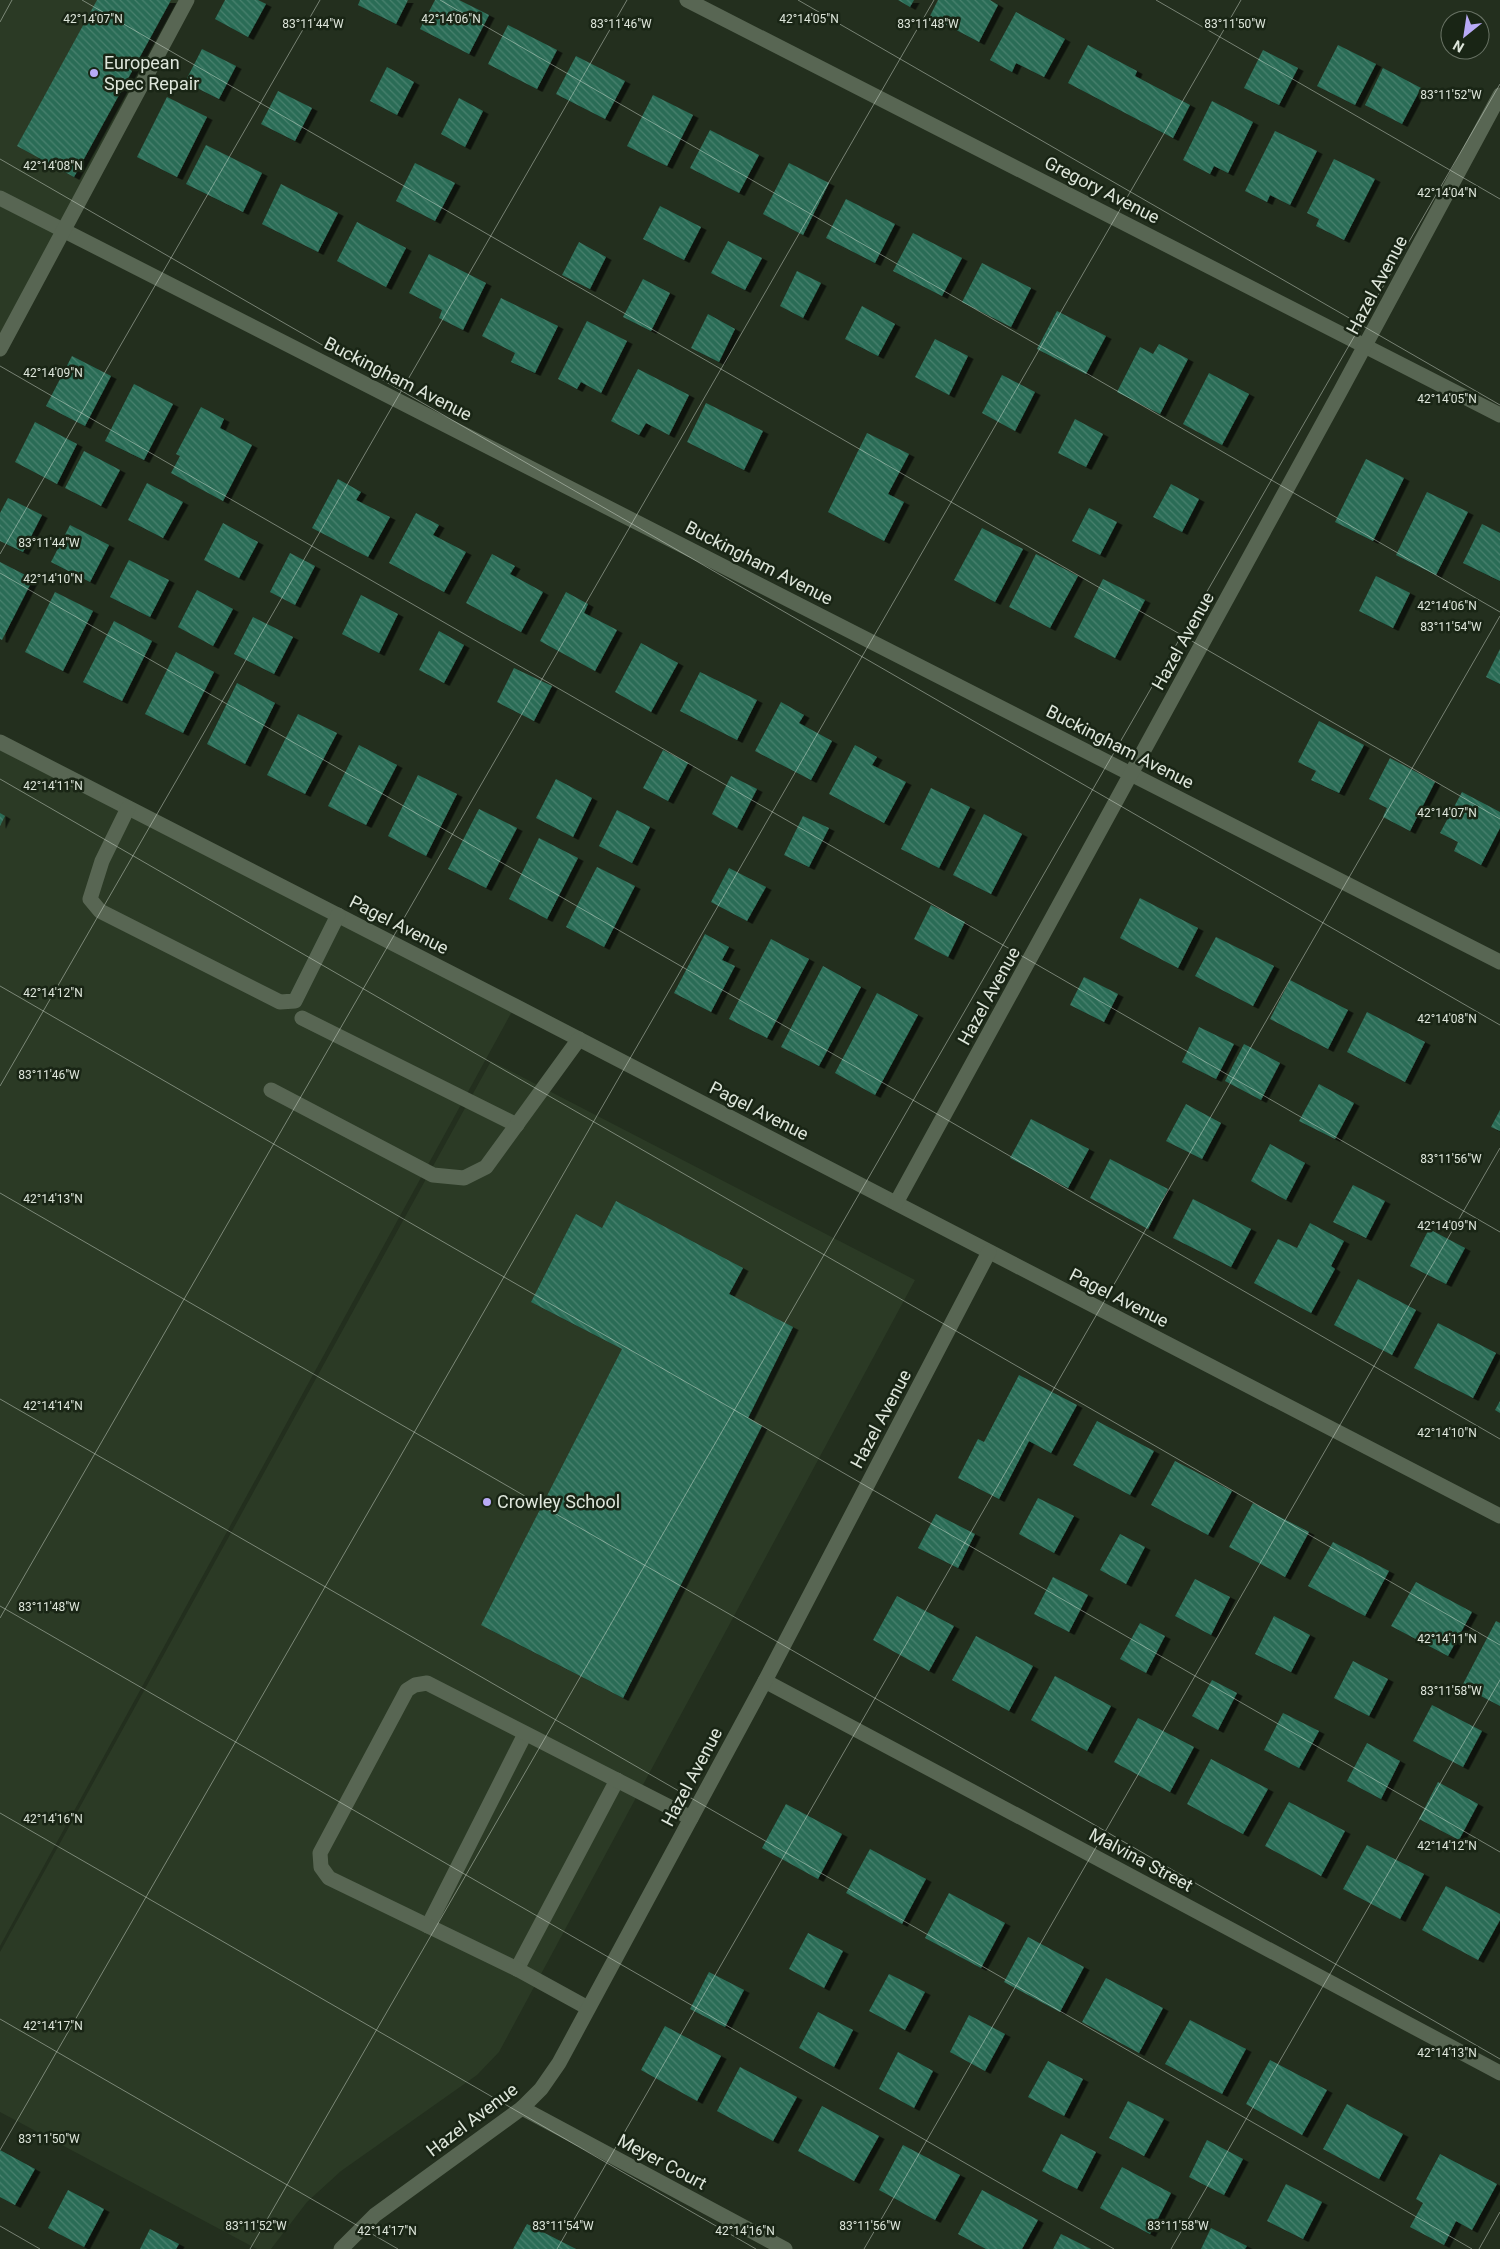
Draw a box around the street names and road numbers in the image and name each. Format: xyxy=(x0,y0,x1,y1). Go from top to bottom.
street label: Gregory Avenue xyxy=(1041,152,1163,228)
street label: Hazel Avenue xyxy=(1342,232,1411,338)
street label: Buckingham Avenue xyxy=(321,332,476,425)
street label: Buckingham Avenue xyxy=(682,516,837,609)
street label: Hazel Avenue xyxy=(1147,588,1218,693)
street label: Buckingham Avenue xyxy=(1043,700,1198,793)
street label: Pagel Avenue xyxy=(346,891,452,959)
street label: Hazel Avenue xyxy=(953,943,1024,1048)
street label: Pagel Avenue xyxy=(706,1077,812,1145)
street label: Pagel Avenue xyxy=(1066,1264,1172,1332)
street label: Hazel Avenue xyxy=(846,1366,915,1472)
street label: Hazel Avenue xyxy=(657,1724,726,1830)
street label: Malvina Street xyxy=(1086,1823,1197,1896)
street label: Hazel Avenue xyxy=(422,2079,521,2161)
street label: Meyer Court xyxy=(614,2129,711,2194)

